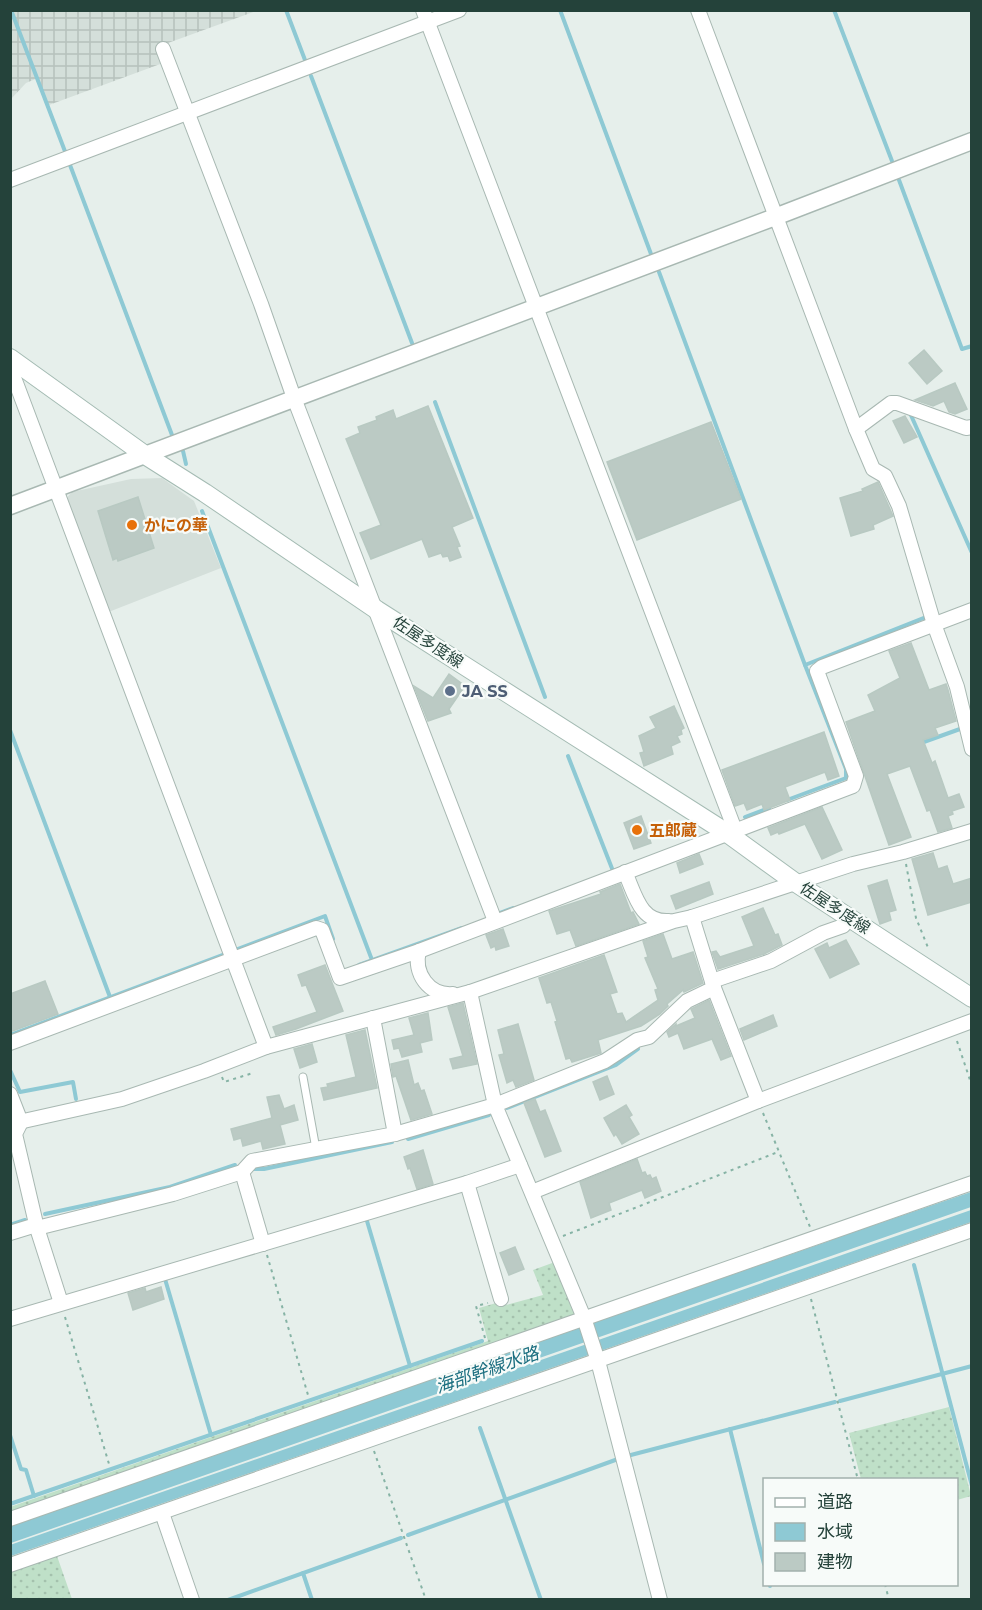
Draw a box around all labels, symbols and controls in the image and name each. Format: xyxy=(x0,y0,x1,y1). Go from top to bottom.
place label: かにの華 xyxy=(144,516,208,535)
marker: かにの華 xyxy=(125,518,139,532)
street label: 佐屋多度線 xyxy=(389,612,467,672)
place label: JA SS xyxy=(461,682,508,701)
marker: JA SS xyxy=(443,684,457,698)
place label: 五郎蔵 xyxy=(649,821,697,840)
marker: 五郎蔵 xyxy=(630,823,644,837)
street label: 佐屋多度線 xyxy=(796,878,874,938)
water label: 海部幹線水路 xyxy=(432,1341,544,1398)
legend xyxy=(763,1478,958,1586)
text: 道路 xyxy=(817,1491,853,1513)
text: 水域 xyxy=(817,1521,853,1543)
text: 建物 xyxy=(817,1551,853,1573)

